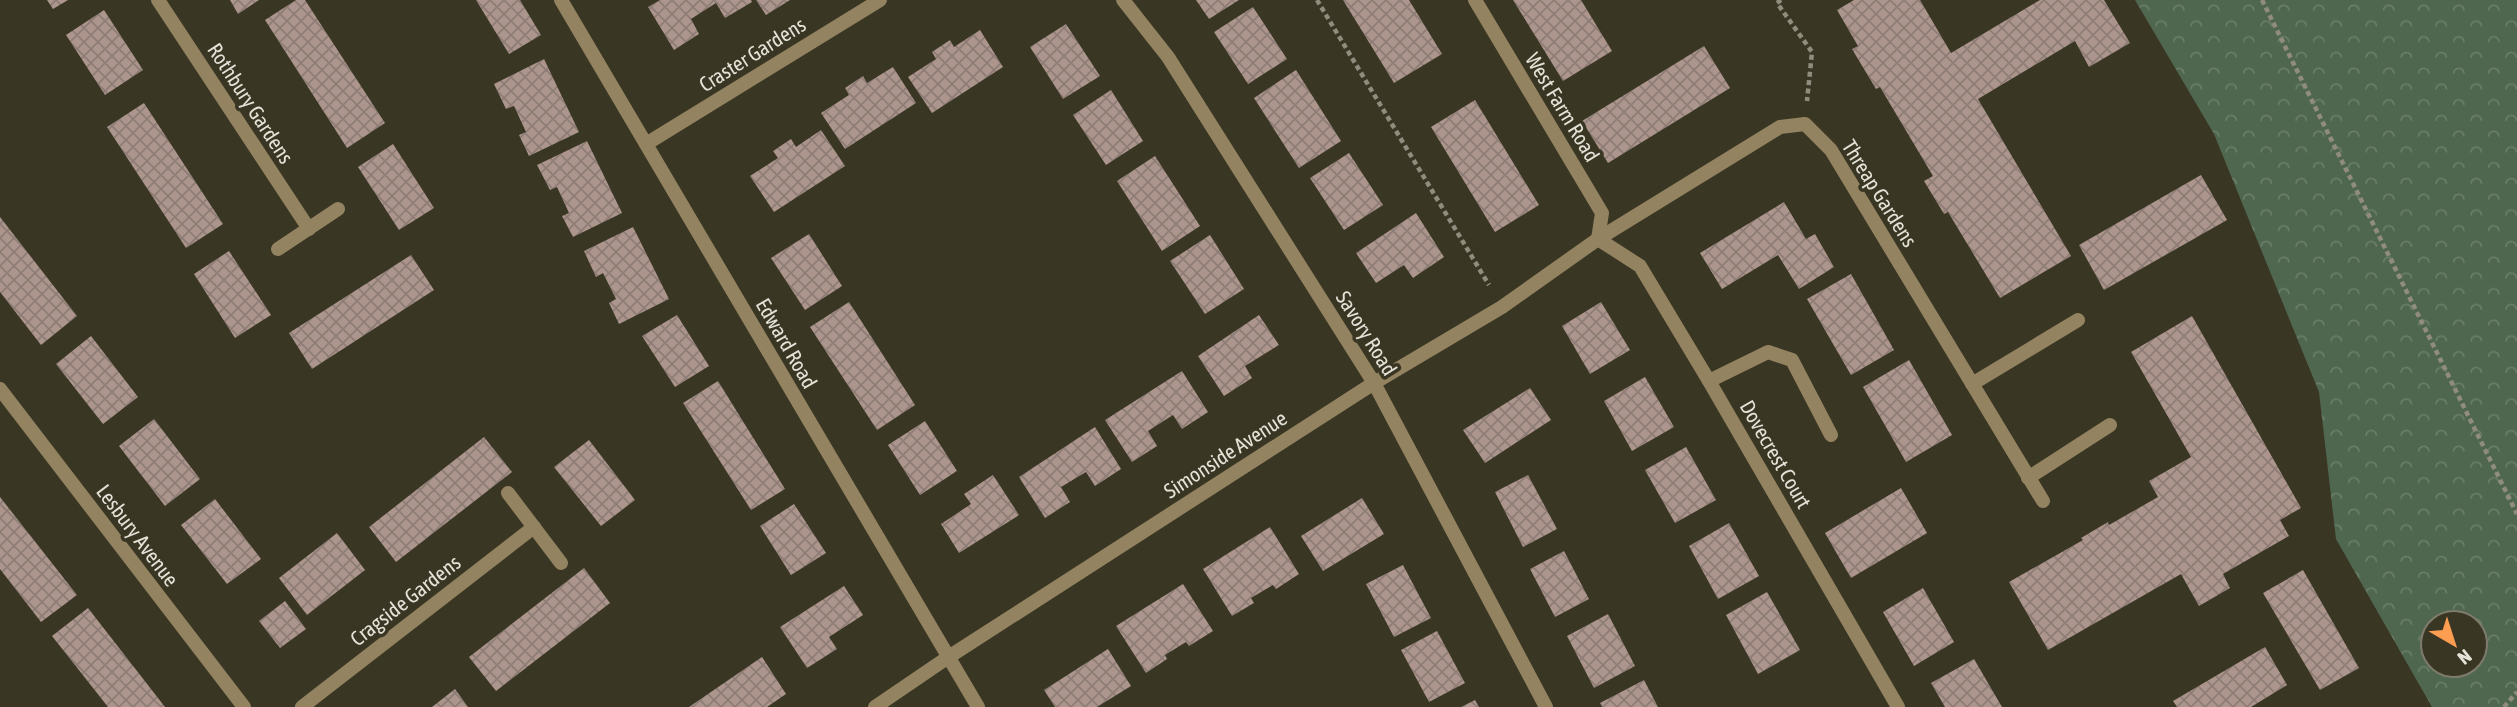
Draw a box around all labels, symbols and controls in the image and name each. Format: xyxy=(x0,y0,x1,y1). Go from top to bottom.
street label: Craster Gardens xyxy=(694,12,810,96)
street label: Rothbury Gardens xyxy=(203,38,299,168)
street label: West Farm Road xyxy=(1521,48,1605,166)
street label: Threap Gardens xyxy=(1838,135,1922,251)
street label: Savory Road xyxy=(1332,286,1402,380)
street label: Edward Road xyxy=(752,294,822,392)
street label: Dovecrest Court xyxy=(1735,396,1817,512)
street label: Simonside Avenue xyxy=(1159,405,1291,503)
street label: Lesbury Avenue xyxy=(92,479,184,591)
street label: Cragside Gardens xyxy=(345,550,465,650)
north arrow xyxy=(2419,609,2489,679)
text: N xyxy=(2453,645,2476,669)

